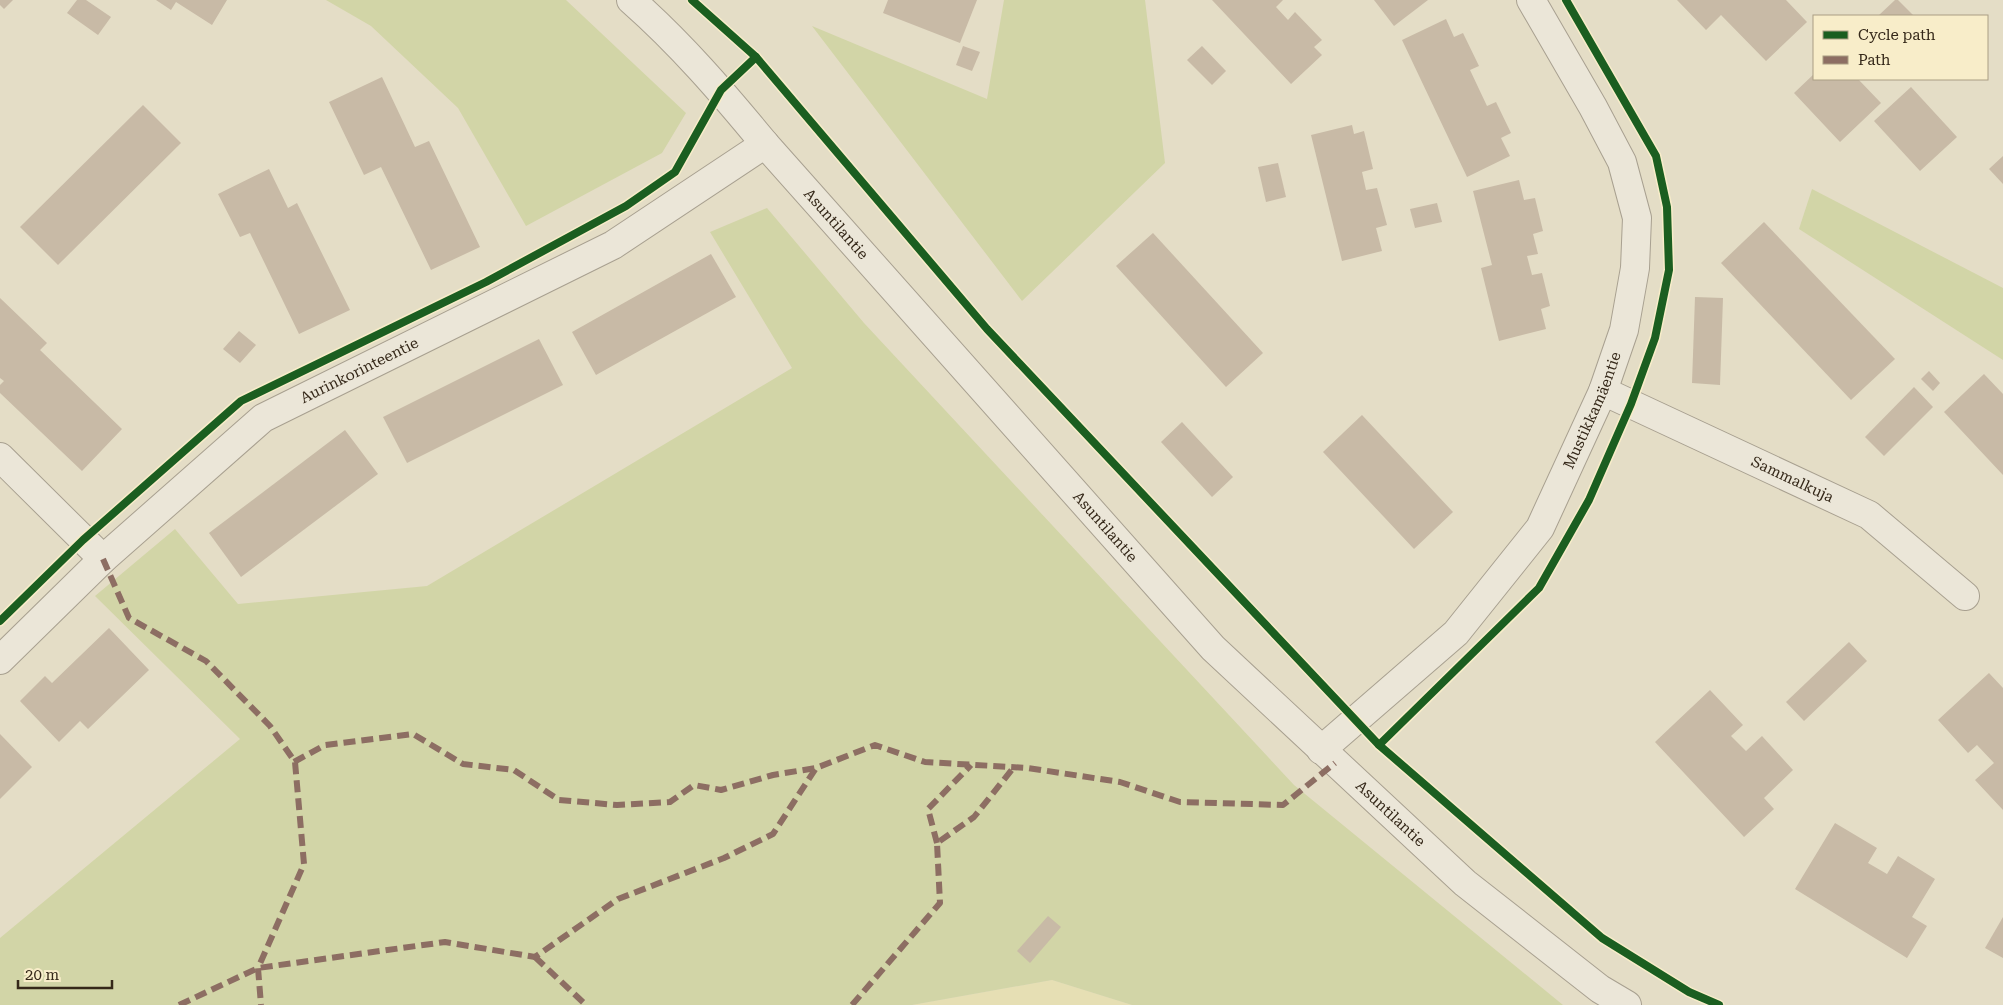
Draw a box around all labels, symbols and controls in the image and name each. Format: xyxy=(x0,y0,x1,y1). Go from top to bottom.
legend xyxy=(1813,15,1988,80)
text: Cycle path xyxy=(1858,26,1936,44)
text: Path xyxy=(1858,51,1891,69)
street label: Asuntilantie xyxy=(800,185,872,263)
street label: Aurinkorinteentie xyxy=(297,334,421,407)
street label: Mustikkamäentie xyxy=(1559,349,1625,472)
street label: Sammalkuja xyxy=(1748,452,1837,506)
street label: Asuntilantie xyxy=(1069,488,1141,566)
street label: Asuntilantie xyxy=(1352,777,1429,850)
scale bar xyxy=(18,958,111,990)
text: 20 m xyxy=(25,966,60,984)

